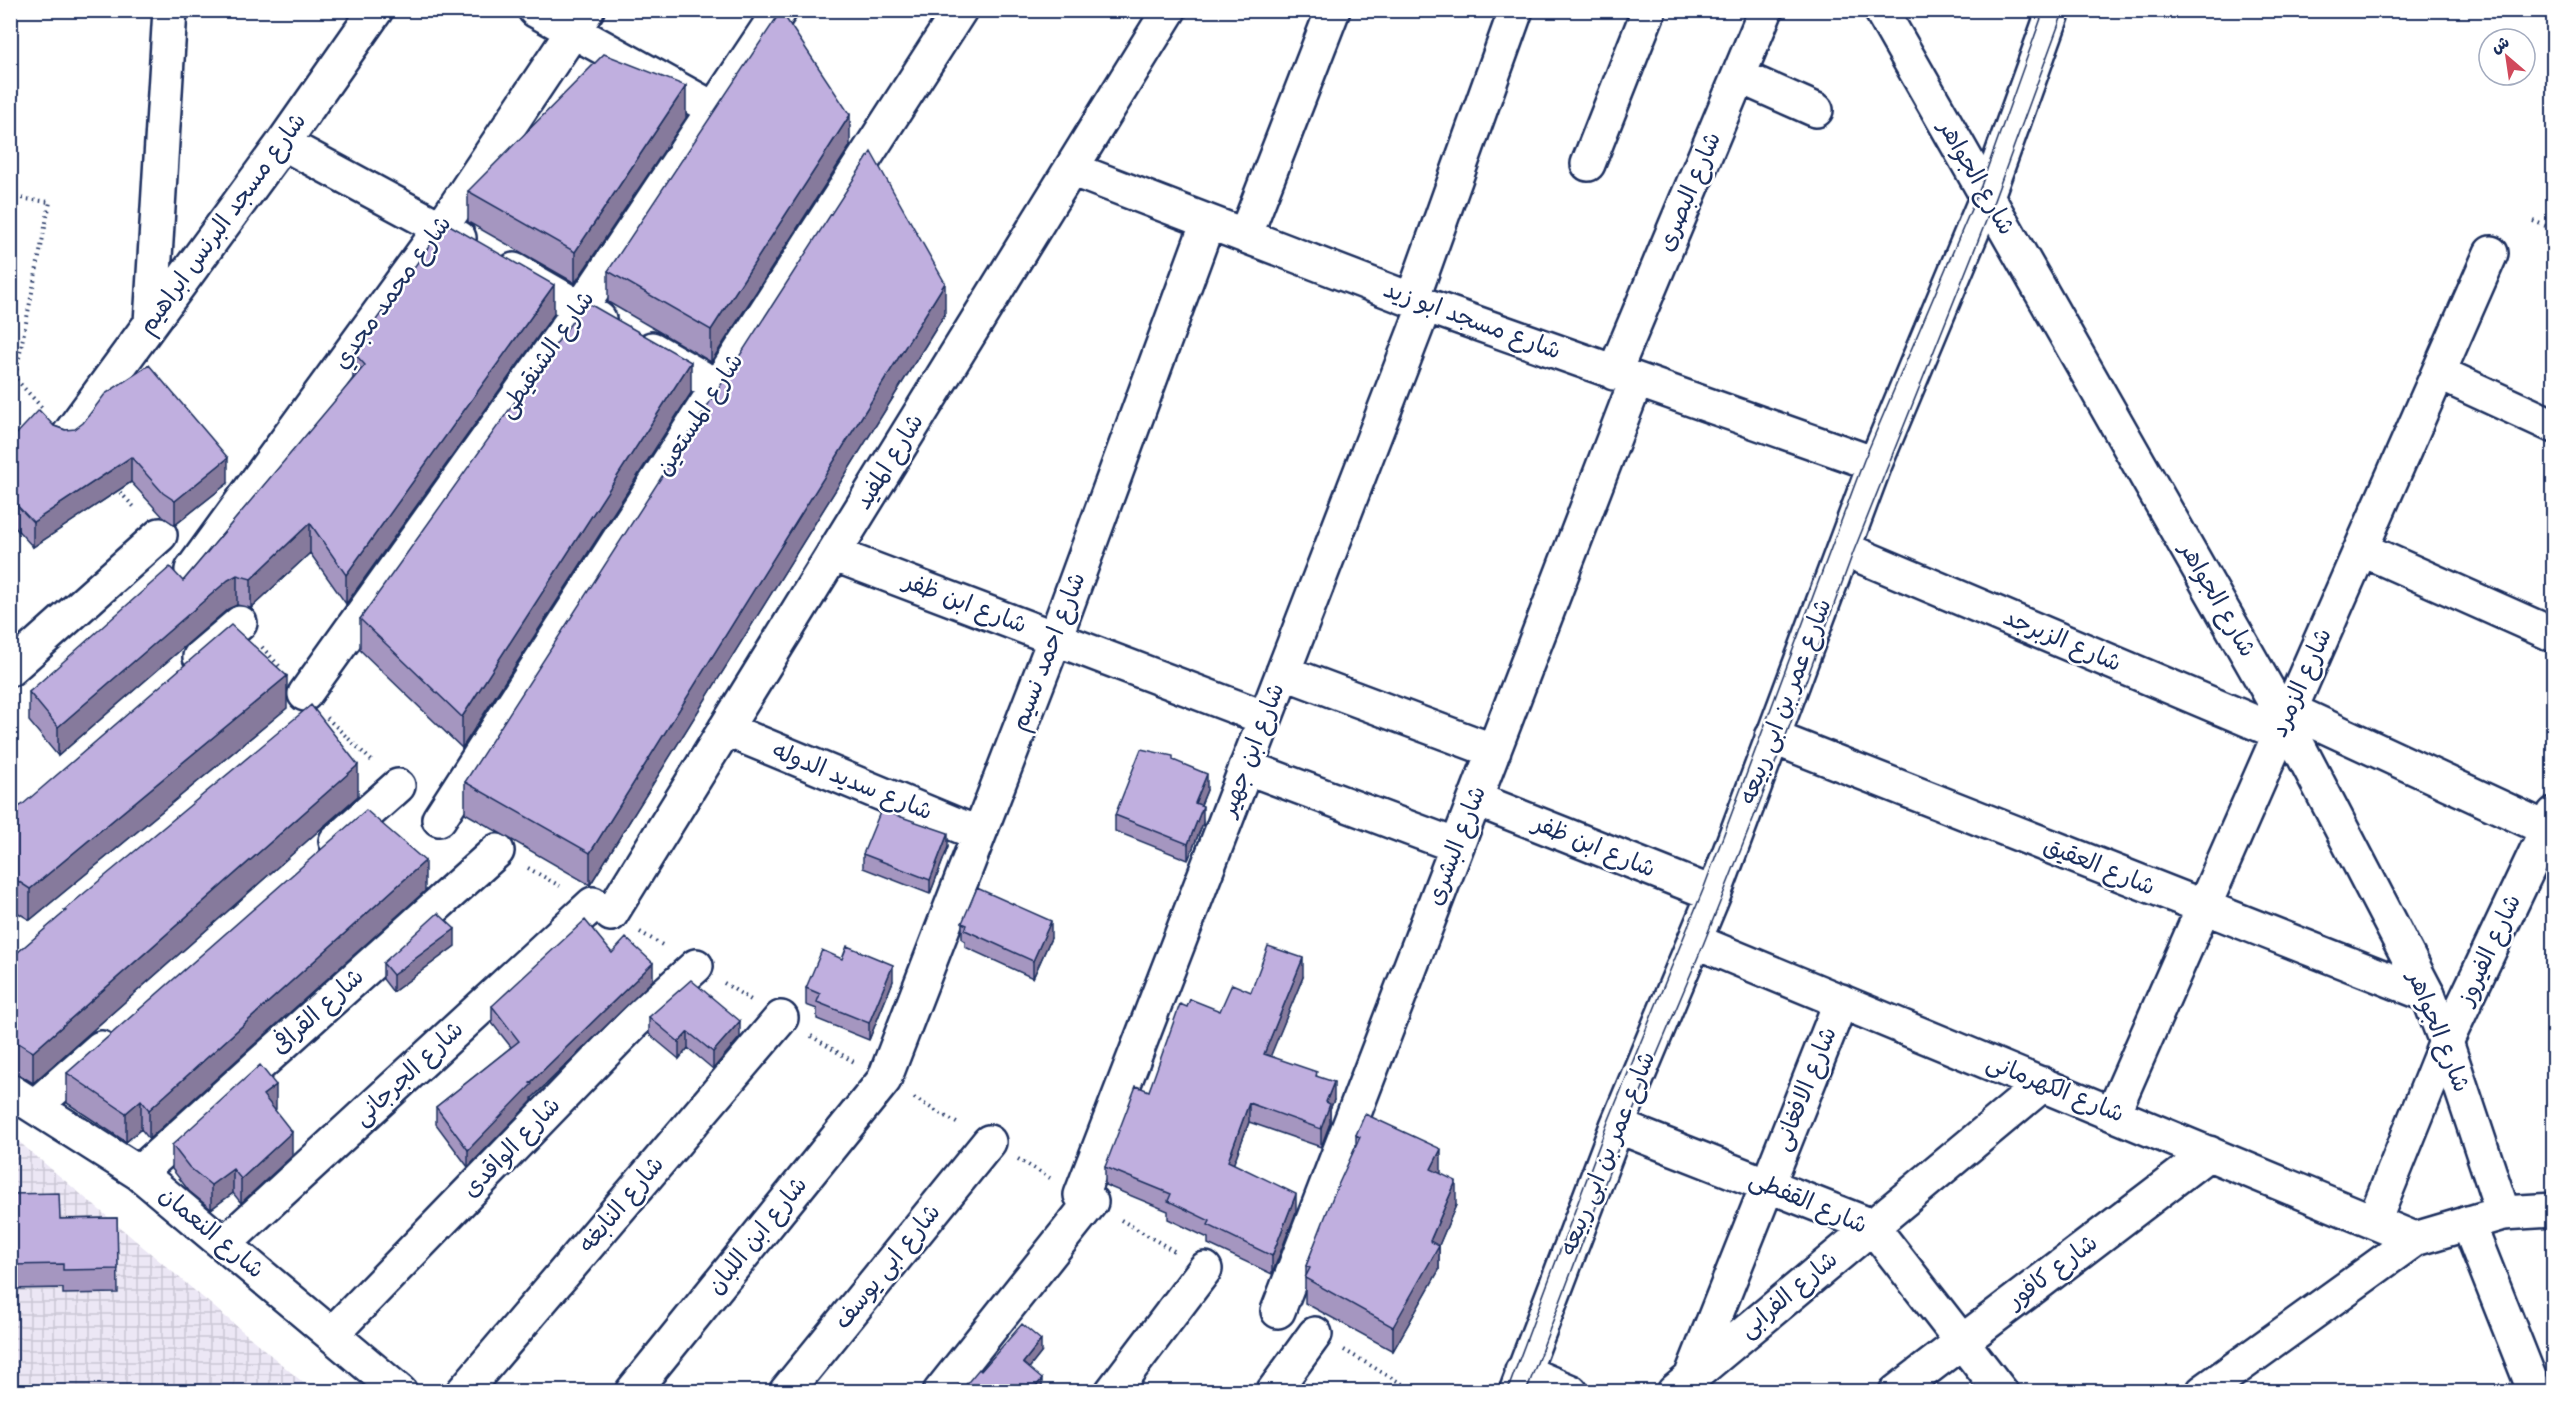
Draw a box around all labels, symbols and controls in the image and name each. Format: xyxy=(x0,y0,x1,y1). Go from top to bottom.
north arrow xyxy=(2477,27,2537,87)
text: ش xyxy=(2488,32,2513,59)
street label: شارع مسجد البرنس ابراهيم xyxy=(132,107,315,342)
street label: شارع الجواهر xyxy=(1930,113,2021,241)
street label: شارع البصرى xyxy=(1651,127,1729,257)
street label: شارع محمد مجدي xyxy=(327,210,459,376)
street label: شارع مسجد ابو زيد xyxy=(1379,275,1565,367)
street label: شارع الشنقيطى xyxy=(492,285,602,425)
street label: شارع المستعين xyxy=(649,348,751,482)
street label: شارع المفيد xyxy=(848,408,932,516)
street label: شارع الجواهر xyxy=(2171,535,2262,663)
street label: شارع ابن ظفر xyxy=(897,566,1031,642)
street label: شارع احمد نسيم xyxy=(1005,568,1094,736)
street label: شارع عمر بن ابى ربيعه xyxy=(1732,595,1840,809)
street label: شارع الزبرجد xyxy=(1998,602,2126,680)
street label: شارع الزمرد xyxy=(2264,624,2340,742)
street label: شارع ابن جهير xyxy=(1213,679,1293,823)
street label: شارع سديد الدوله xyxy=(767,736,937,828)
street label: شارع البشرى xyxy=(1420,782,1494,910)
street label: شارع ابن ظفر xyxy=(1526,808,1660,886)
street label: شارع العقيق xyxy=(2038,831,2160,903)
street label: شارع الفيروز xyxy=(2450,890,2529,1012)
street label: شارع القرافى xyxy=(264,961,371,1062)
street label: شارع الجواهر xyxy=(2399,965,2476,1097)
street label: شارع الجرجانى xyxy=(347,1015,471,1133)
street label: شارع الافغانى xyxy=(1767,1022,1845,1156)
street label: شارع عمر بن ابى ربيعه xyxy=(1553,1047,1663,1261)
street label: شارع الكهرمانى xyxy=(1982,1047,2128,1131)
street label: شارع الواقدى xyxy=(456,1091,568,1205)
street label: شارع النابغه xyxy=(572,1150,672,1260)
street label: شارع القفطى xyxy=(1744,1164,1872,1242)
street label: شارع ابن اللبان xyxy=(701,1171,815,1301)
street label: شارع النعمان xyxy=(152,1180,270,1286)
street label: شارع ابى يوسف xyxy=(828,1198,948,1336)
street label: شارع كافور xyxy=(2000,1228,2104,1317)
street label: شارع الفرابى xyxy=(1733,1245,1845,1345)

